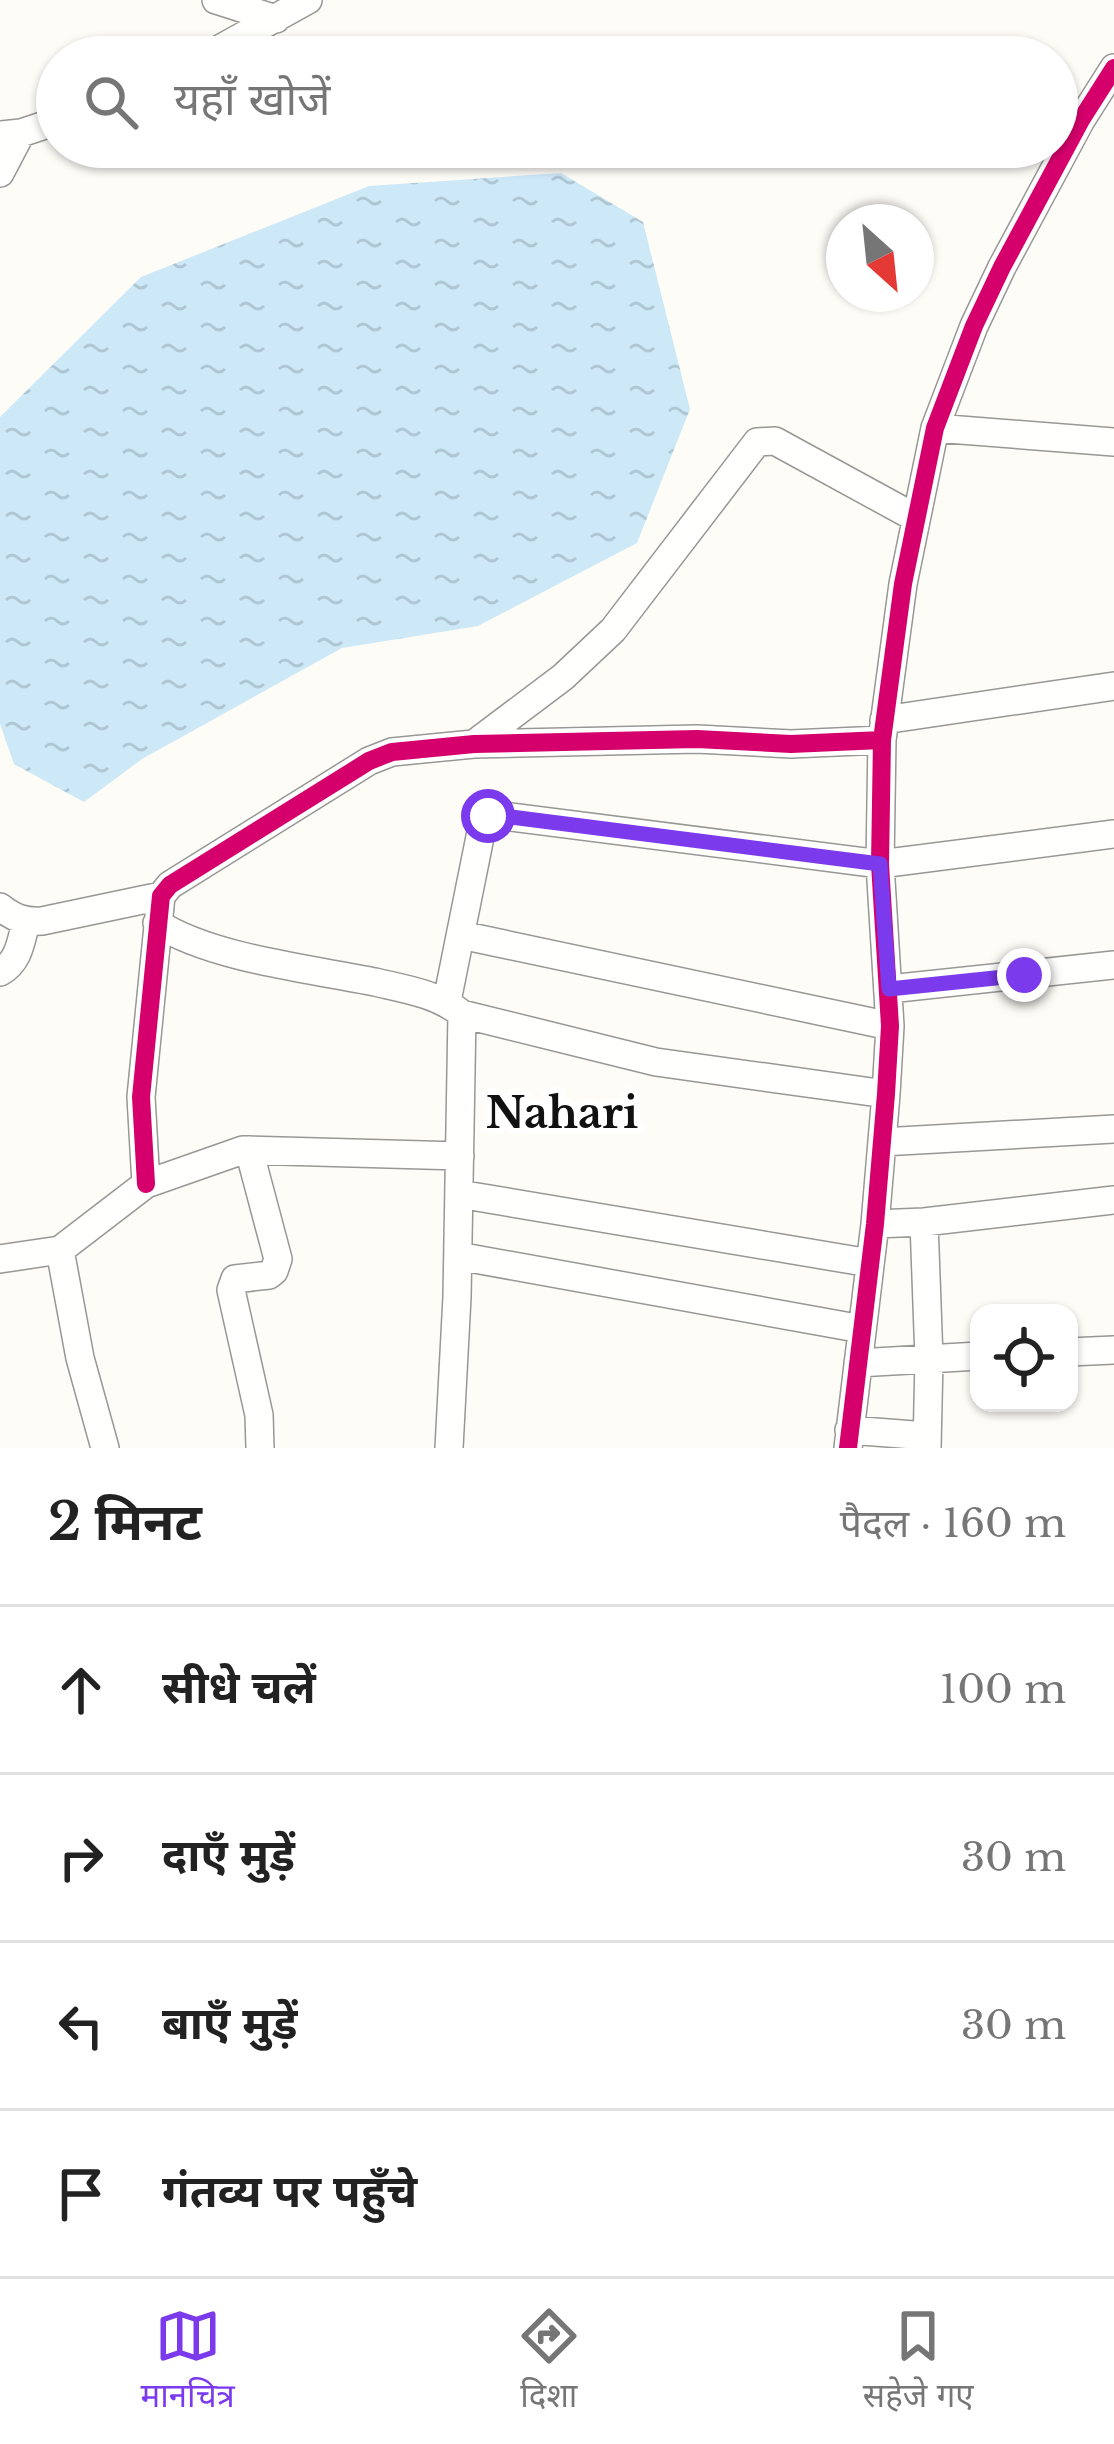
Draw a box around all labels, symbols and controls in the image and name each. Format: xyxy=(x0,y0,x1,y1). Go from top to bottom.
search box xyxy=(36,36,1078,168)
icon: search xyxy=(78,69,144,135)
text: यहाँ खोजें xyxy=(174,71,330,127)
north arrow xyxy=(826,204,934,312)
route start xyxy=(461,789,515,843)
route end xyxy=(997,948,1051,1002)
district label: Nahari xyxy=(486,1087,638,1139)
map controls xyxy=(970,1304,1078,1412)
button: locate xyxy=(970,1304,1078,1412)
text: 2 मिनट xyxy=(48,1491,202,1554)
text: पैदल · 160 m xyxy=(840,1499,1066,1548)
icon: ahead xyxy=(48,1657,114,1723)
text: सीधे चलें xyxy=(162,1659,316,1715)
text: 100 m xyxy=(940,1665,1066,1714)
icon: right xyxy=(48,1825,114,1891)
text: दाएँ मुड़ें xyxy=(162,1827,295,1883)
text: 30 m xyxy=(961,1833,1066,1882)
icon: left xyxy=(48,1993,114,2059)
text: बाएँ मुड़ें xyxy=(162,1995,297,2051)
text: 30 m xyxy=(961,2001,1066,2050)
icon: arrive xyxy=(48,2161,114,2227)
text: गंतव्य पर पहुँचे xyxy=(162,2163,417,2219)
tab: मानचित्र xyxy=(141,2303,235,2420)
tab: दिशा xyxy=(516,2303,582,2420)
tab: सहेजे गए xyxy=(863,2303,973,2420)

